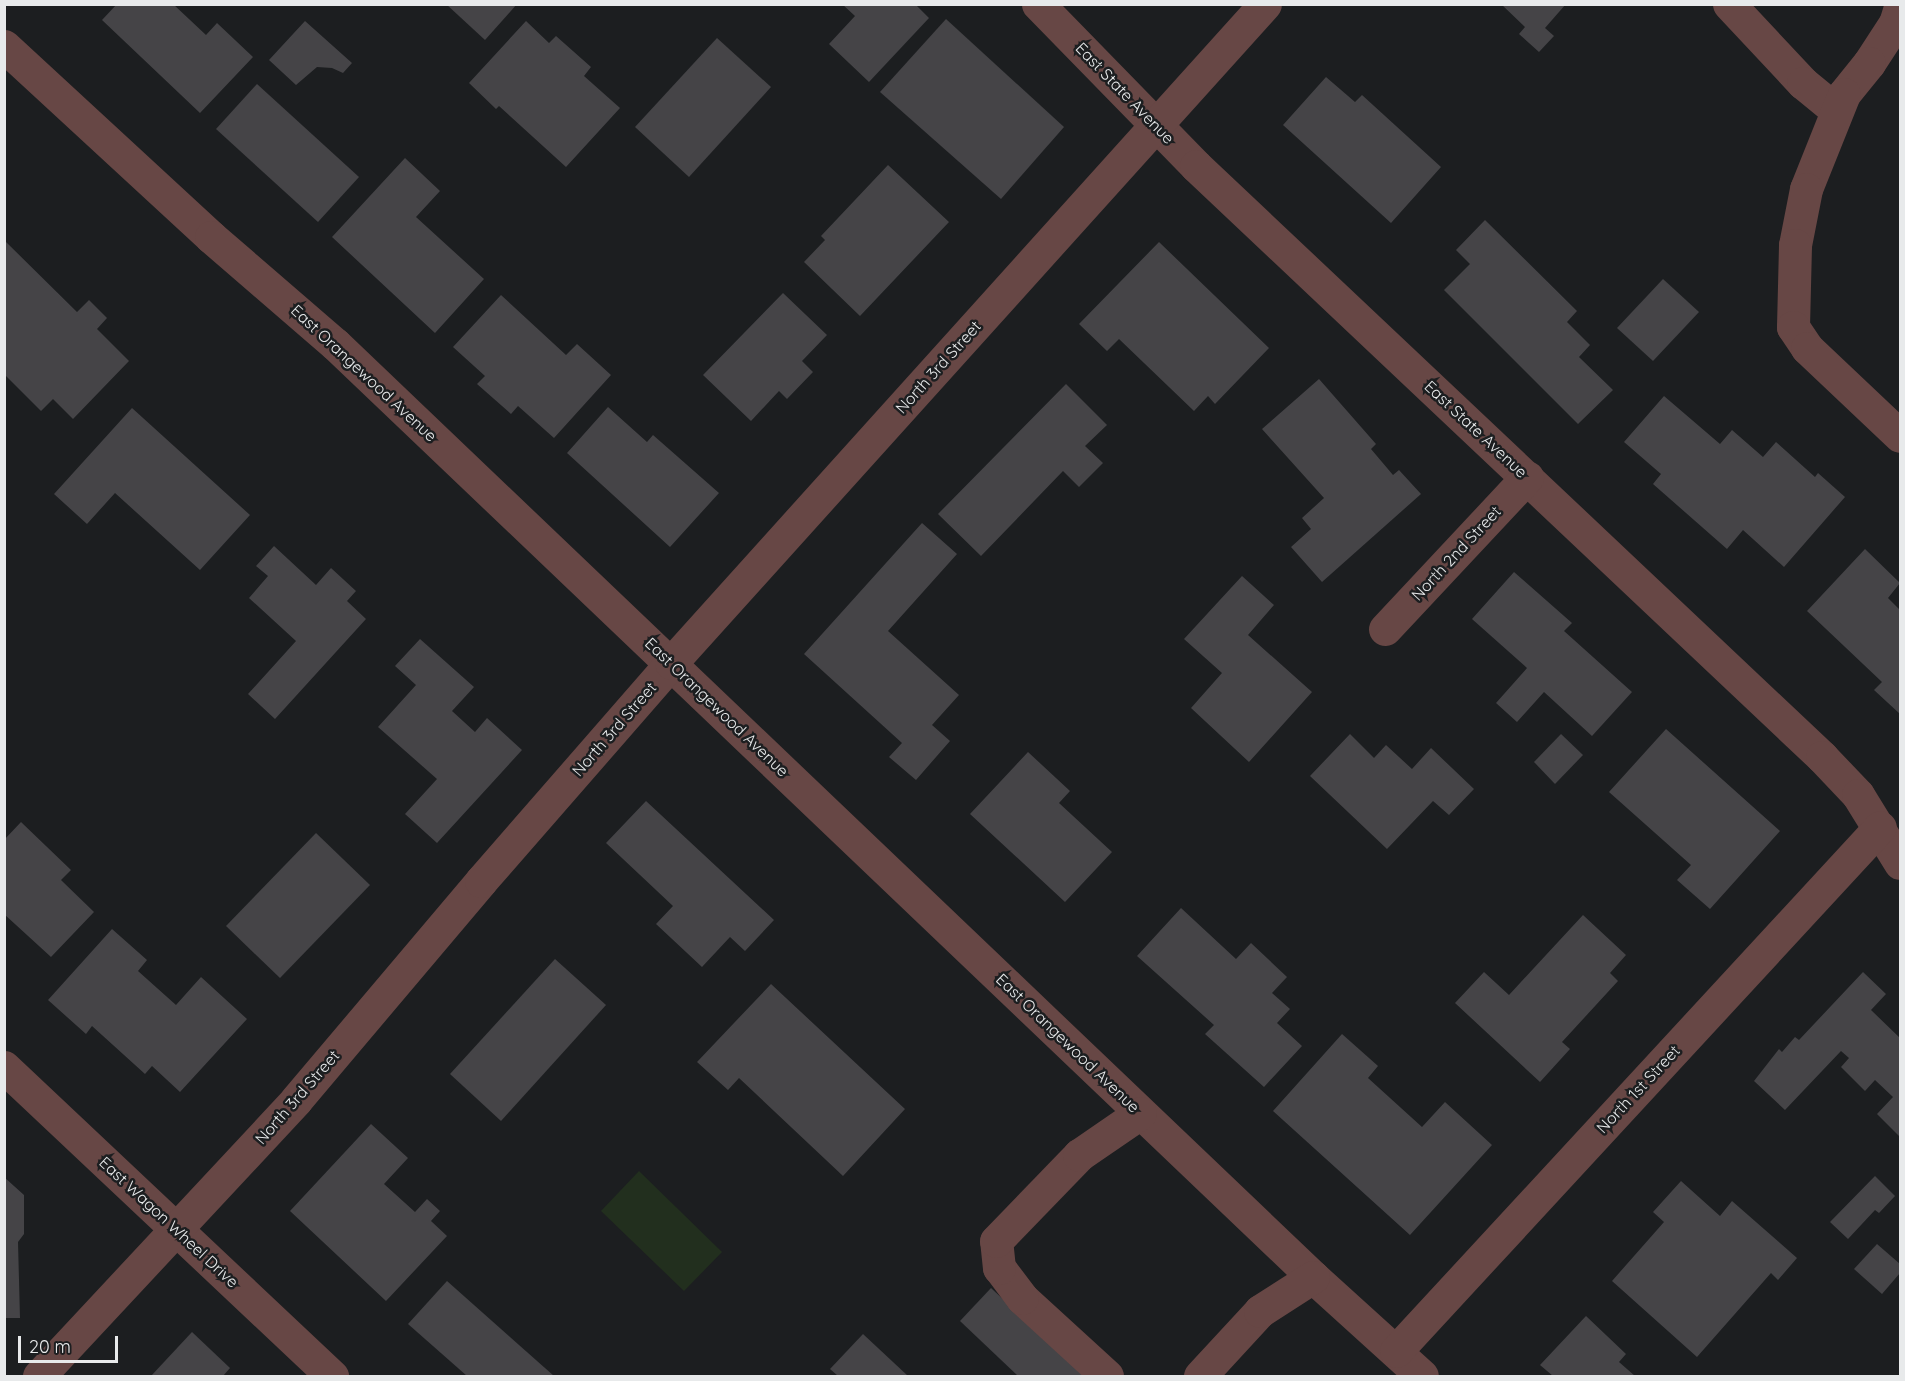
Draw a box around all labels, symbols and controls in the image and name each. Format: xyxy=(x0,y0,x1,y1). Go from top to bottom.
street label: East State Avenue xyxy=(1072,38,1178,148)
street label: East Orangewood Avenue xyxy=(287,300,441,446)
street label: North 3rd Street xyxy=(891,317,985,417)
street label: East State Avenue xyxy=(1421,376,1531,482)
street label: North 2nd Street xyxy=(1407,502,1505,604)
street label: East Orangewood Avenue xyxy=(641,633,793,781)
street label: North 3rd Street xyxy=(568,678,660,780)
street label: East Orangewood Avenue xyxy=(992,969,1144,1117)
street label: North 1st Street xyxy=(1592,1041,1684,1137)
street label: North 3rd Street xyxy=(251,1046,343,1148)
street label: East Wagon Wheel Drive xyxy=(95,1153,243,1291)
scale bar xyxy=(21,1324,122,1362)
text: 20 m xyxy=(29,1335,71,1358)

